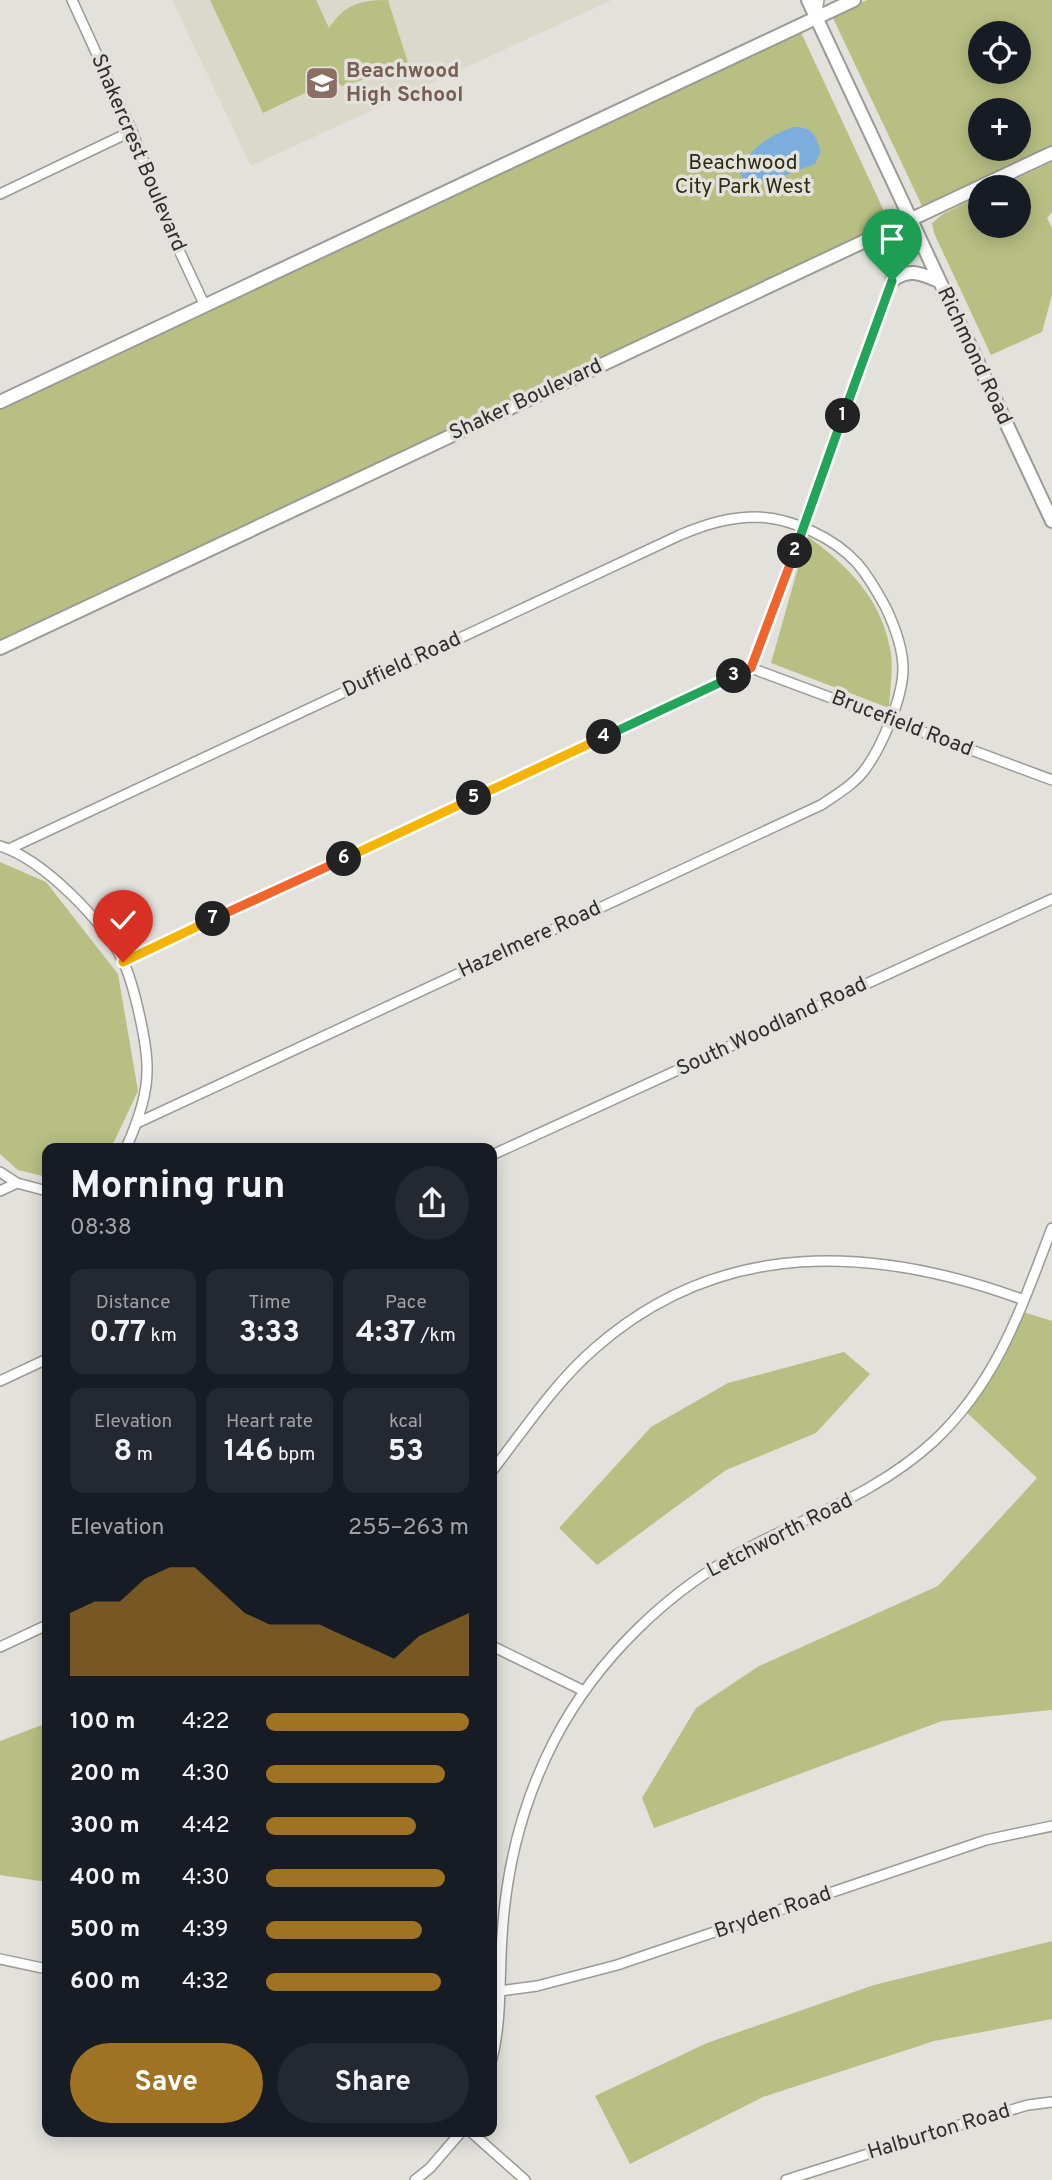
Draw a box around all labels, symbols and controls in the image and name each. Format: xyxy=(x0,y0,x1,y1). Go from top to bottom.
map controls xyxy=(968,21,1031,238)
button: locate xyxy=(968,21,1031,84)
street label: Shakercrest Boulevard xyxy=(84,50,192,256)
place label: Beachwood High School xyxy=(346,58,463,109)
school or university icon: Beachwood High School xyxy=(303,64,341,102)
button: + xyxy=(968,98,1031,161)
park label: Beachwood City Park West xyxy=(675,150,811,201)
button: − xyxy=(968,175,1031,238)
pin xyxy=(862,209,922,281)
icon: arrive xyxy=(873,220,911,258)
street label: Richmond Road xyxy=(930,283,1018,429)
street label: Shaker Boulevard xyxy=(445,353,607,447)
pin: 1 xyxy=(826,398,860,434)
text: 1 xyxy=(839,403,846,427)
pin: 2 xyxy=(778,534,812,568)
text: 2 xyxy=(789,538,800,562)
street label: Duffield Road xyxy=(338,626,466,704)
pin: 3 xyxy=(716,658,752,694)
text: 3 xyxy=(728,663,739,687)
street label: Brucefield Road xyxy=(827,685,977,763)
pin: 4 xyxy=(586,720,622,754)
text: 4 xyxy=(597,724,610,748)
pin: 5 xyxy=(456,780,491,816)
text: 5 xyxy=(468,785,479,809)
pin: 6 xyxy=(326,842,362,876)
text: 6 xyxy=(338,846,349,870)
pin xyxy=(93,890,153,962)
street label: Hazelmere Road xyxy=(454,895,606,985)
icon: check xyxy=(104,901,142,939)
pin: 7 xyxy=(196,902,230,936)
text: 7 xyxy=(207,906,218,930)
street label: South Woodland Road xyxy=(672,971,872,1083)
text: Morning run xyxy=(70,1163,286,1212)
button: share xyxy=(395,1166,469,1240)
text: 08:38 xyxy=(70,1214,132,1243)
text: Distance xyxy=(96,1291,170,1315)
text: Time xyxy=(248,1291,291,1315)
text: Pace xyxy=(385,1291,427,1315)
text: 0.77 xyxy=(89,1315,146,1352)
text: 3:33 xyxy=(239,1315,300,1352)
text: 4:37 xyxy=(356,1315,416,1352)
text: km xyxy=(146,1324,177,1348)
text: /km xyxy=(416,1324,456,1348)
text: Elevation xyxy=(94,1410,172,1434)
text: Heart rate xyxy=(226,1410,313,1434)
text: kcal xyxy=(389,1410,423,1434)
text: 8 xyxy=(113,1434,132,1471)
text: 146 xyxy=(224,1434,273,1471)
text: 53 xyxy=(388,1434,424,1471)
text: m xyxy=(132,1443,153,1467)
text: bpm xyxy=(273,1443,315,1467)
street label: Letchworth Road xyxy=(702,1488,858,1584)
text: Elevation xyxy=(70,1514,165,1543)
text: 255–263 m xyxy=(348,1514,469,1543)
text: 100 m xyxy=(70,1708,135,1737)
text: 4:22 xyxy=(182,1708,230,1737)
text: 200 m xyxy=(70,1760,140,1789)
text: 4:30 xyxy=(182,1760,230,1789)
text: 300 m xyxy=(70,1812,140,1841)
text: 4:42 xyxy=(182,1812,230,1841)
text: 400 m xyxy=(70,1864,141,1893)
text: 4:30 xyxy=(182,1864,230,1893)
street label: Bryden Road xyxy=(711,1880,835,1946)
text: 500 m xyxy=(70,1916,140,1945)
text: 4:39 xyxy=(182,1916,229,1945)
text: 600 m xyxy=(70,1968,140,1997)
text: 4:32 xyxy=(182,1968,229,1997)
button: Save xyxy=(70,2043,263,2123)
button: Share xyxy=(277,2043,469,2123)
street label: Halburton Road xyxy=(864,2098,1014,2166)

